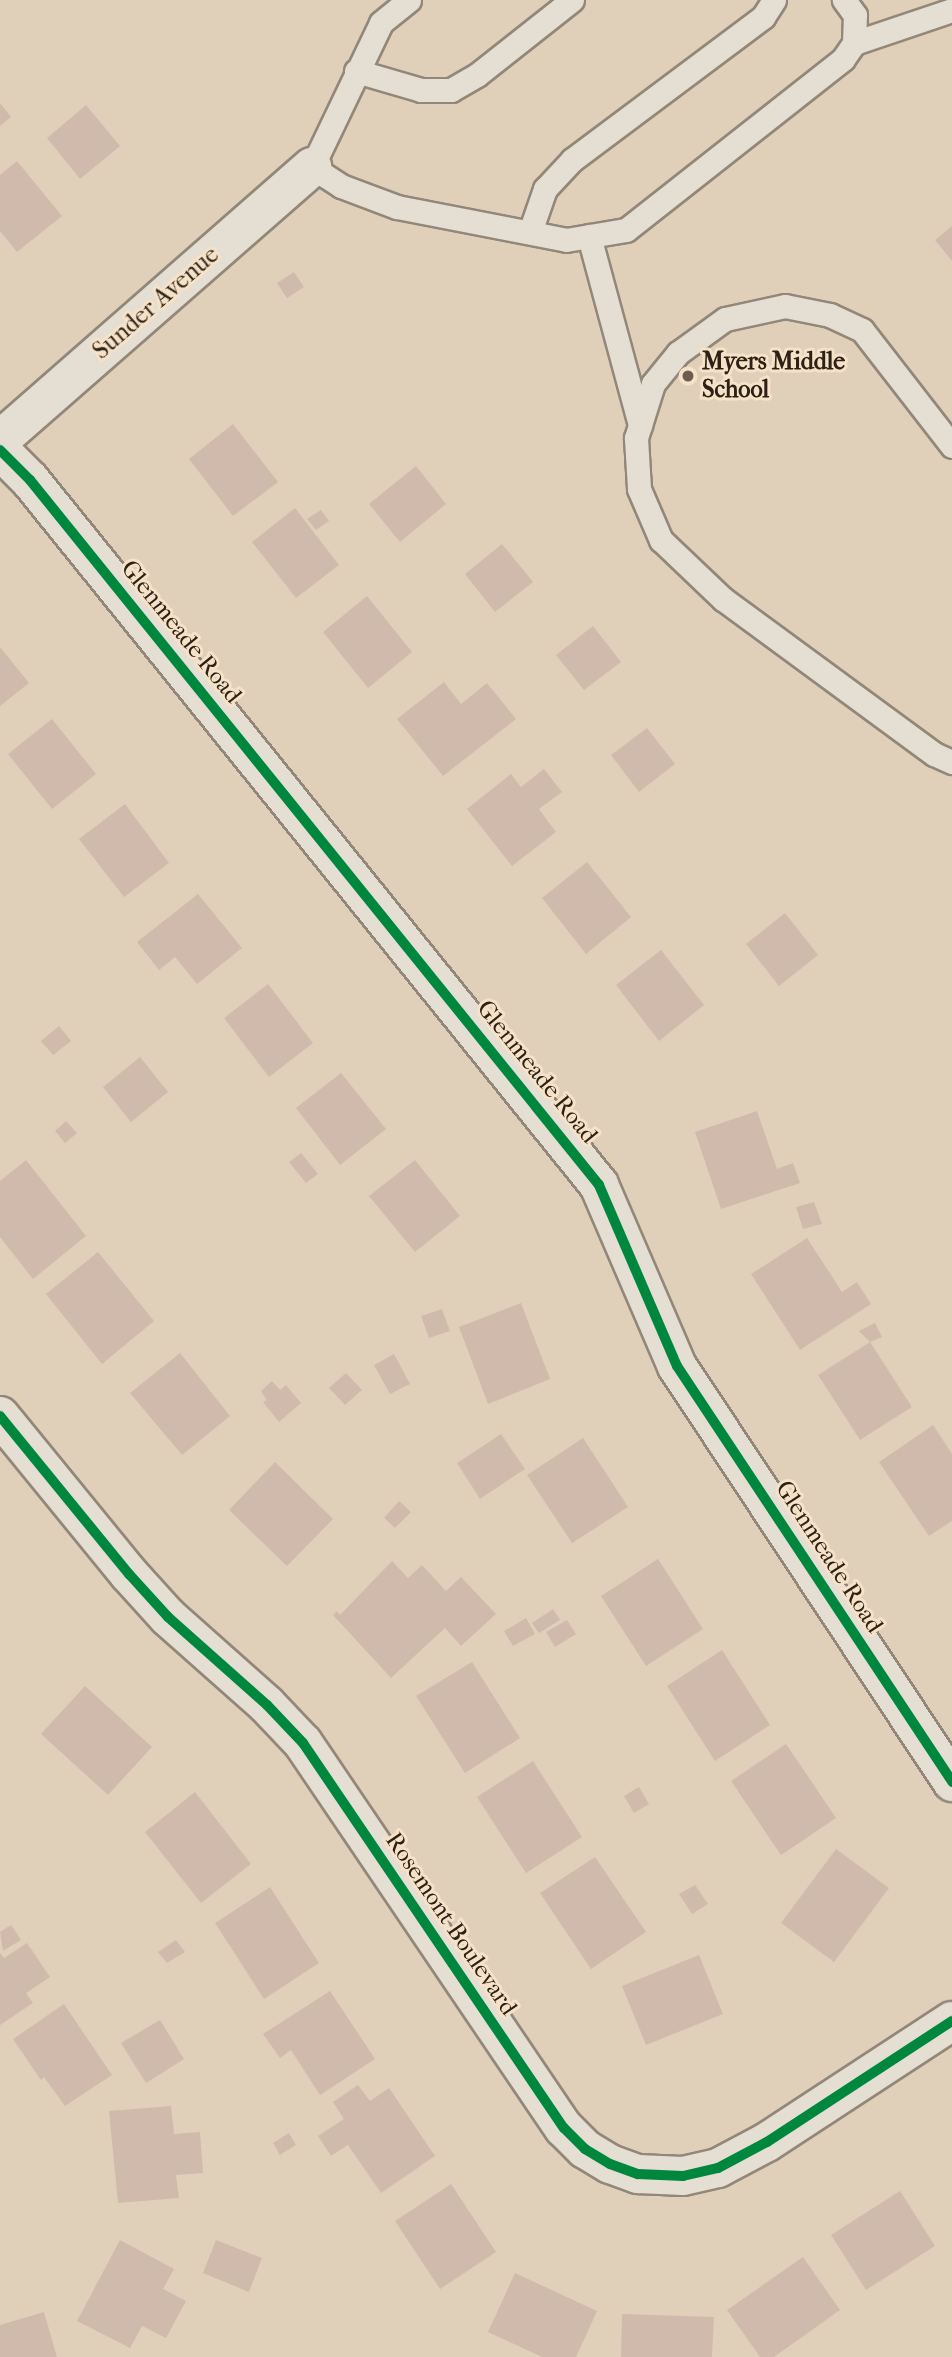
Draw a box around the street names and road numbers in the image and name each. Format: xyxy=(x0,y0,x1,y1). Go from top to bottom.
street label: Sunder Avenue xyxy=(87,240,225,366)
street label: Glenmeade Road xyxy=(115,555,247,709)
street label: Glenmeade Road xyxy=(471,995,603,1149)
street label: Glenmeade Road xyxy=(769,1476,889,1638)
street label: Rosemont Boulevard xyxy=(379,1827,523,2021)

